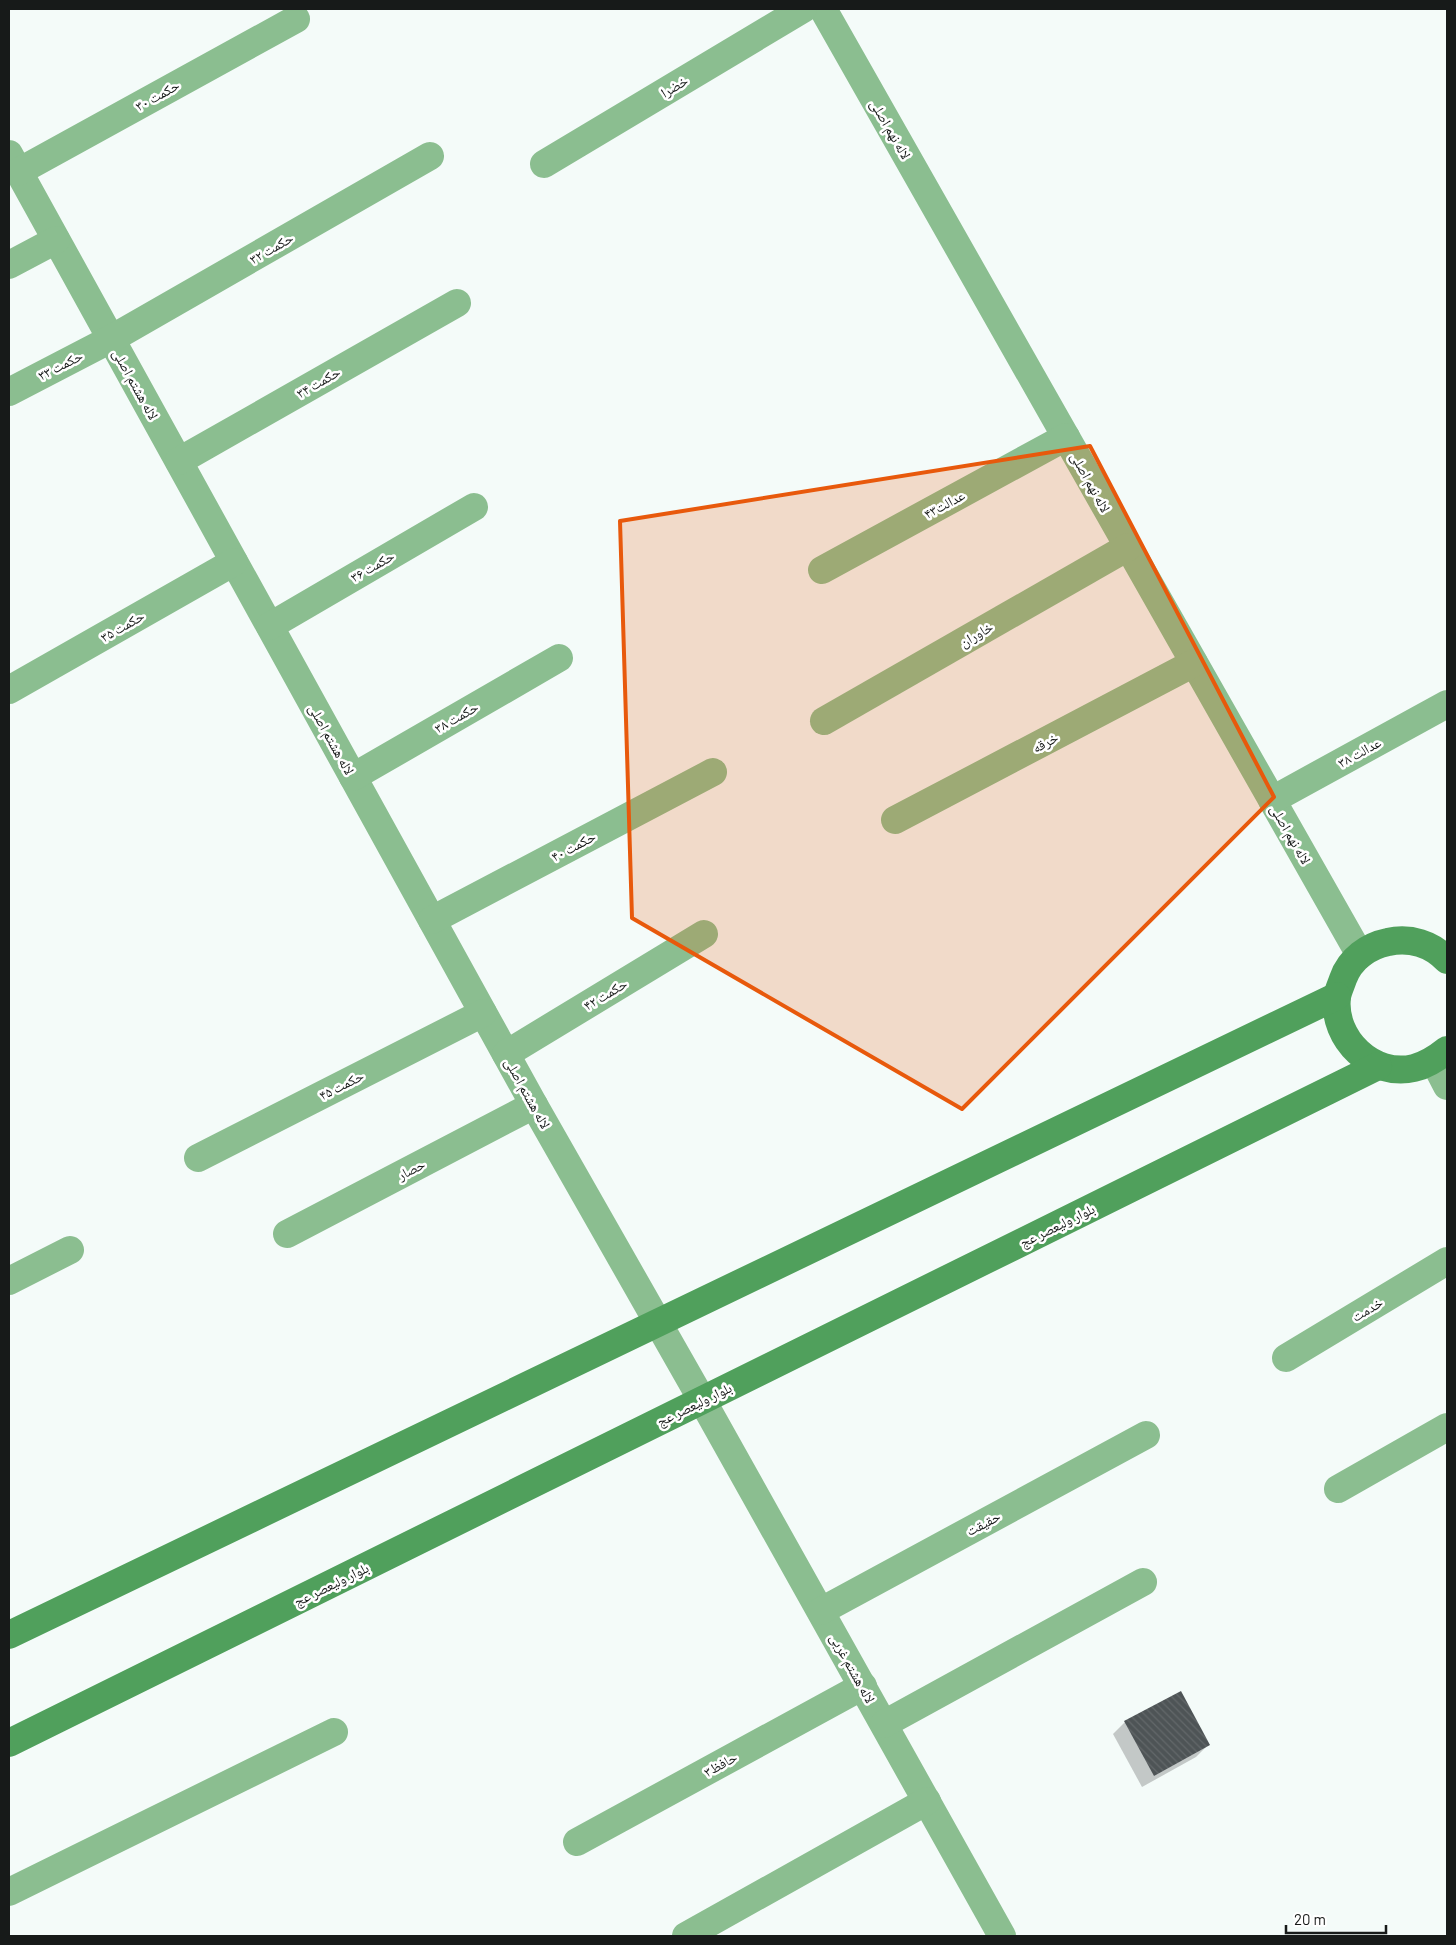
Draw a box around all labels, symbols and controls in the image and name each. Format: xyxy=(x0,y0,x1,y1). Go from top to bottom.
street label: خضرا xyxy=(657,71,691,102)
street label: حکمت ۳۰ xyxy=(132,76,182,114)
street label: لاله نهم اصلی xyxy=(865,96,915,163)
street label: حکمت ۳۲ xyxy=(246,229,296,267)
street label: لاله هشتم اصلی xyxy=(108,346,162,423)
street label: حکمت ۳۳ xyxy=(35,347,85,383)
street label: حکمت ۳۴ xyxy=(293,363,343,401)
street label: لاله نهم اصلی xyxy=(1066,449,1114,516)
street label: عدالت۴۳ xyxy=(921,486,967,522)
street label: حکمت ۳۶ xyxy=(347,547,397,585)
street label: حکمت ۳۵ xyxy=(97,607,147,645)
street label: خاوران xyxy=(956,618,996,651)
street label: حکمت ۳۸ xyxy=(431,698,481,736)
street label: لاله هشتم اصلی xyxy=(304,701,358,778)
street label: خرقه xyxy=(1029,728,1061,757)
street label: عدالت ٣٨ xyxy=(1334,733,1384,771)
street label: لاله نهم اصلی xyxy=(1265,801,1315,868)
street label: حکمت ۴۰ xyxy=(548,827,598,865)
street label: حکمت ۴۲ xyxy=(580,974,630,1014)
street label: لاله هشتم اصلی xyxy=(500,1055,554,1132)
street label: حکمت ۴۵ xyxy=(316,1067,366,1103)
street label: حصار xyxy=(393,1155,428,1184)
street label: بلوار ولیعصر عج xyxy=(1017,1199,1098,1252)
street label: خدمت xyxy=(1348,1293,1386,1325)
street label: بلوار ولیعصر عج xyxy=(654,1378,735,1431)
street label: حقیقت xyxy=(963,1507,1003,1539)
street label: بلوار ولیعصر عج xyxy=(291,1558,372,1611)
street label: لاله هشتم غربی xyxy=(825,1630,879,1707)
street label: حافظ۳ xyxy=(700,1748,740,1780)
scale bar xyxy=(1286,1902,1386,1934)
text: 20 m xyxy=(1294,1910,1326,1928)

